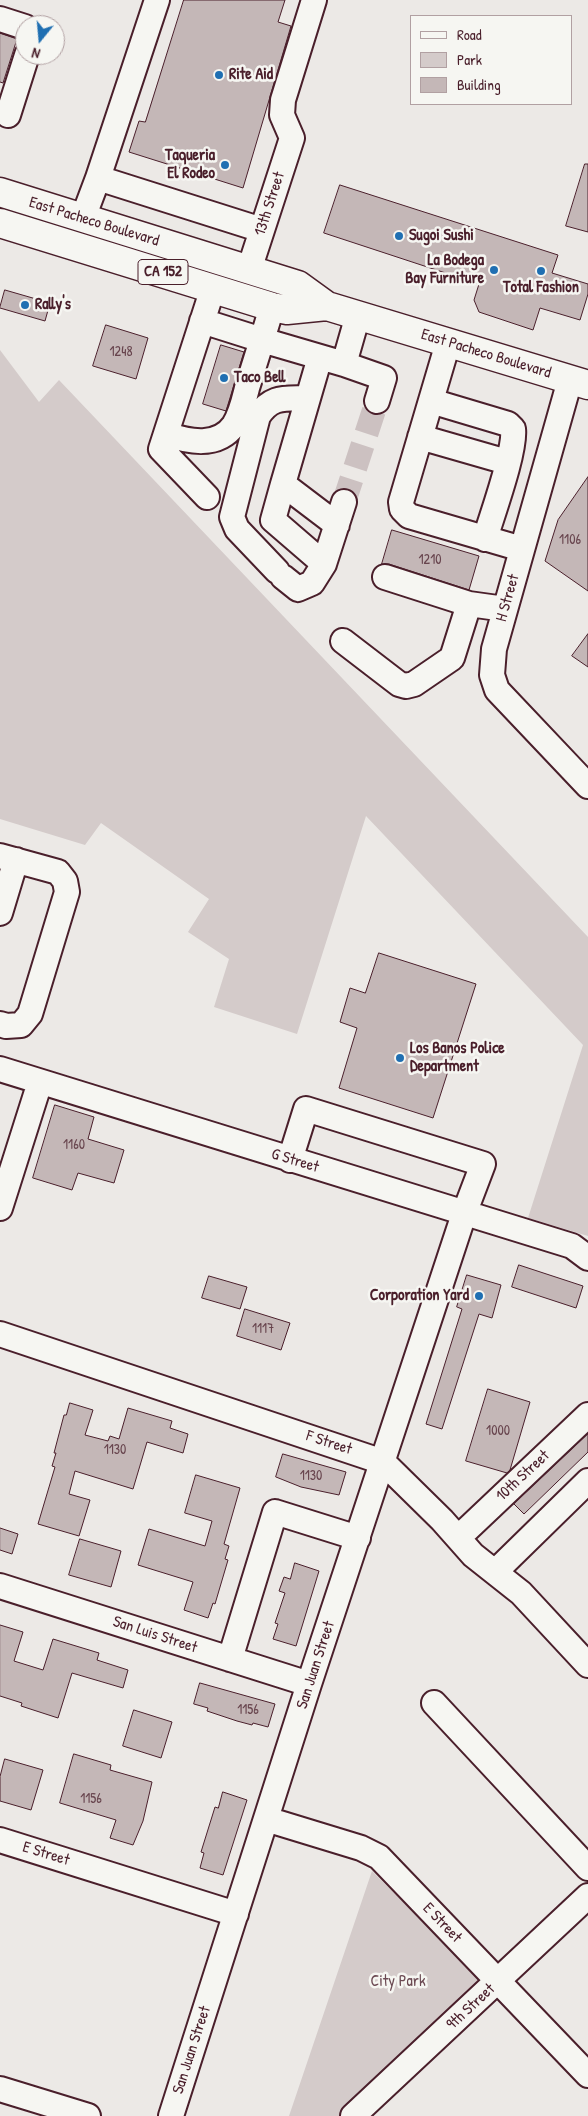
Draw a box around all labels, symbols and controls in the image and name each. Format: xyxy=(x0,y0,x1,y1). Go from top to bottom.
north arrow xyxy=(15,15,65,65)
legend xyxy=(410,15,573,105)
text: Road xyxy=(457,24,482,45)
text: N xyxy=(29,44,42,64)
text: Park xyxy=(457,49,482,70)
place label: Rite Aid xyxy=(229,65,273,85)
marker: Rite Aid xyxy=(213,69,225,81)
text: Building xyxy=(457,74,501,95)
place label: Taqueria El Rodeo xyxy=(165,146,215,184)
marker: Taqueria El Rodeo xyxy=(219,159,231,171)
street label: 13th Street xyxy=(251,170,289,238)
street label: East Pacheco Boulevard xyxy=(27,193,161,251)
place label: Sugoi Sushi xyxy=(409,226,474,246)
marker: Sugoi Sushi xyxy=(393,230,405,242)
place label: La Bodega Bay Furniture xyxy=(405,251,484,289)
road number: CA 152 xyxy=(138,260,188,284)
marker: La Bodega Bay Furniture xyxy=(488,264,500,276)
marker: Total Fashion xyxy=(535,265,547,277)
place label: Total Fashion xyxy=(503,278,579,298)
place label: Rally's xyxy=(35,295,71,315)
marker: Rally's xyxy=(19,299,31,311)
street label: East Pacheco Boulevard xyxy=(419,325,553,383)
house number: 1248 xyxy=(110,344,132,360)
place label: Taco Bell xyxy=(234,368,285,388)
marker: Taco Bell xyxy=(218,372,230,384)
house number: 1106 xyxy=(559,532,581,548)
house number: 1210 xyxy=(419,552,441,568)
street label: H Street xyxy=(492,572,524,624)
place label: Los Banos Police Department xyxy=(410,1039,505,1077)
marker: Los Banos Police Department xyxy=(394,1052,406,1064)
house number: 1160 xyxy=(63,1137,85,1153)
street label: G Street xyxy=(269,1145,321,1177)
place label: Corporation Yard xyxy=(370,1286,469,1306)
marker: Corporation Yard xyxy=(473,1290,485,1302)
house number: 1117 xyxy=(252,1321,274,1337)
house number: 1000 xyxy=(486,1423,510,1439)
street label: F Street xyxy=(304,1427,354,1459)
house number: 1130 xyxy=(104,1442,126,1458)
street label: 10th Street xyxy=(492,1446,554,1506)
house number: 1130 xyxy=(300,1468,322,1484)
street label: San Luis Street xyxy=(110,1612,200,1658)
street label: San Juan Street xyxy=(293,1619,339,1711)
house number: 1156 xyxy=(237,1702,259,1718)
house number: 1156 xyxy=(80,1791,102,1807)
street label: E Street xyxy=(20,1838,72,1870)
street label: E Street xyxy=(418,1899,466,1947)
park label: City Park xyxy=(370,1972,426,1992)
street label: 9th Street xyxy=(443,1980,499,2034)
street label: San Juan Street xyxy=(169,2004,215,2096)

